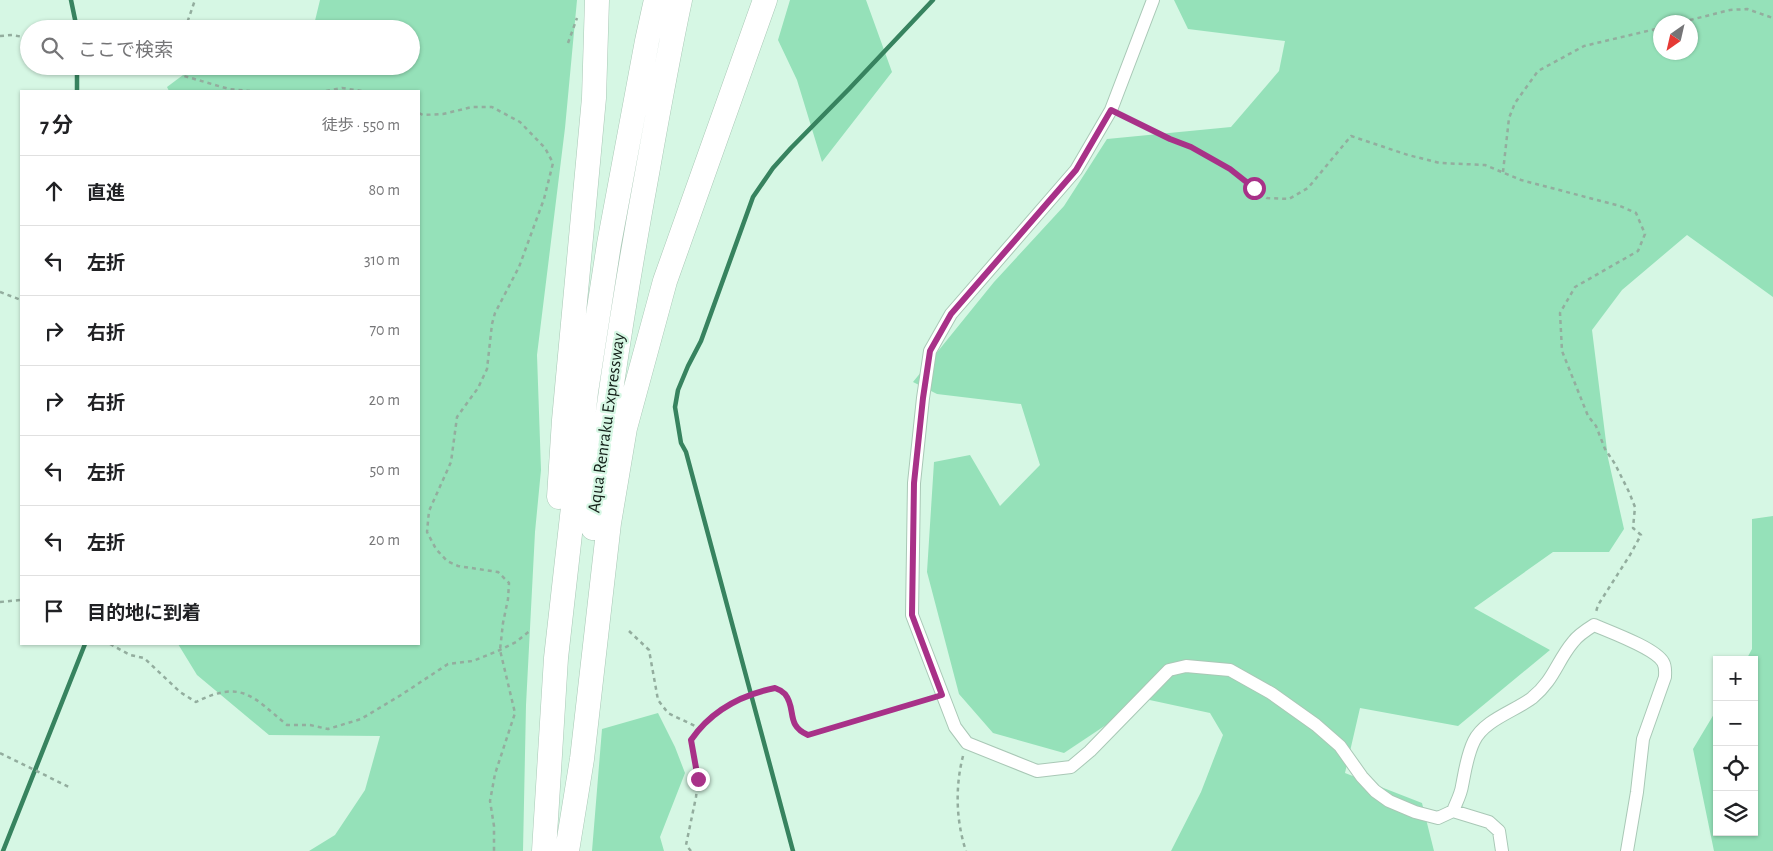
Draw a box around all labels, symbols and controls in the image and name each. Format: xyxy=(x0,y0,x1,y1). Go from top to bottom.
north arrow xyxy=(1653,15,1698,60)
search box xyxy=(20,20,420,75)
icon: search xyxy=(38,34,66,62)
text: ここで検索 xyxy=(78,41,173,60)
text: 7 分 xyxy=(40,115,73,136)
text: 徒歩 · 550 m xyxy=(322,117,400,133)
icon: ahead xyxy=(40,177,68,205)
route start xyxy=(1243,177,1266,200)
text: 80 m xyxy=(369,182,400,198)
text: 直進 xyxy=(87,184,125,203)
icon: left xyxy=(40,247,68,275)
text: 310 m xyxy=(364,252,400,268)
text: 左折 xyxy=(87,254,125,273)
icon: right xyxy=(40,317,68,345)
text: 70 m xyxy=(369,322,400,338)
text: 右折 xyxy=(87,324,125,343)
street label: Aqua Renraku Expressway xyxy=(585,332,629,514)
icon: right xyxy=(40,387,68,415)
text: 20 m xyxy=(369,392,400,408)
text: 右折 xyxy=(87,394,125,413)
icon: left xyxy=(40,457,68,485)
text: 50 m xyxy=(369,462,400,478)
text: 左折 xyxy=(87,464,125,483)
icon: left xyxy=(40,527,68,555)
text: 20 m xyxy=(369,532,400,548)
text: 左折 xyxy=(87,534,125,553)
icon: arrive xyxy=(40,597,68,625)
text: 目的地に到着 xyxy=(87,604,201,623)
map controls xyxy=(1713,656,1758,836)
button: + xyxy=(1713,656,1758,701)
button: − xyxy=(1713,701,1758,746)
button: locate xyxy=(1713,746,1758,791)
route end xyxy=(687,768,710,791)
button: layers xyxy=(1713,791,1758,836)

